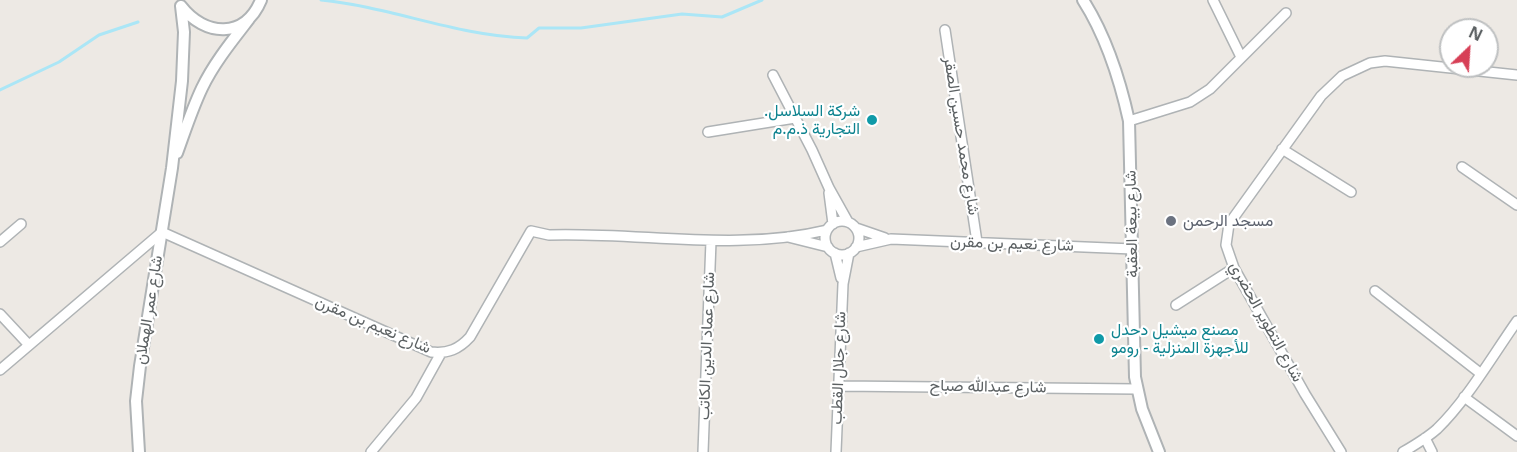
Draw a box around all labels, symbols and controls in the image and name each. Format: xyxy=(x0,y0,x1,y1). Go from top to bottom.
north arrow xyxy=(1439,18,1499,78)
text: N xyxy=(1465,21,1486,46)
street label: شارع محمد حسين الصقر xyxy=(939,55,983,217)
place label: .شركة السلاسل التجارية ذ.م.م xyxy=(764,101,860,139)
marker: .شركة السلاسل التجارية ذ.م.م xyxy=(865,113,879,127)
street label: شارع بيعة العقبة xyxy=(1121,170,1143,278)
place label: مسجد الرحمن xyxy=(1183,211,1273,231)
marker: مسجد الرحمن xyxy=(1164,214,1178,228)
street label: شارع نعيم بن مقرن xyxy=(950,232,1074,256)
street label: شارع عمر الهملان xyxy=(131,254,167,366)
street label: شارع التطوير الحضري xyxy=(1225,258,1307,386)
street label: شارع عماد الدين الكاتب xyxy=(695,272,719,420)
street label: شارع نعيم بن مقرن xyxy=(312,292,434,358)
street label: شارع جلال القطب xyxy=(827,311,851,425)
place label: مصنع ميشيل دحدل للأجهزة المنزلية - رومو xyxy=(1111,320,1249,358)
marker: مصنع ميشيل دحدل للأجهزة المنزلية - رومو xyxy=(1092,332,1106,346)
street label: شارع عبدالله صباح xyxy=(929,376,1047,398)

